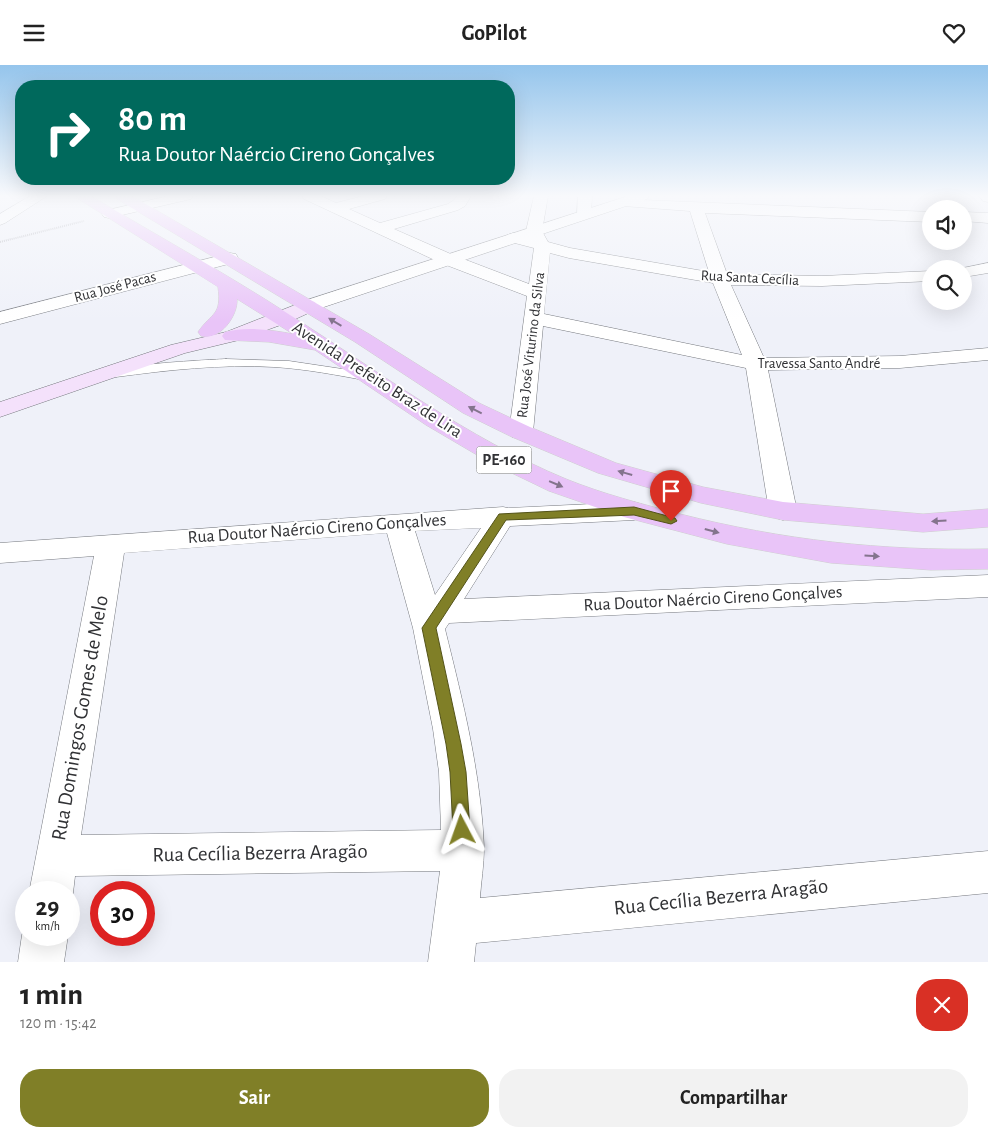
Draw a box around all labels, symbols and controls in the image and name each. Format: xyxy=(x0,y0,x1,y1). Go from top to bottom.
icon: menu xyxy=(20,19,48,47)
icon: heart xyxy=(940,19,968,47)
text: GoPilot xyxy=(461,22,527,44)
icon: right xyxy=(35,100,100,165)
text: 80 m xyxy=(118,102,187,137)
text: Rua Doutor Naércio Cireno Gonçalves xyxy=(118,143,435,165)
map controls xyxy=(922,200,972,310)
button: sound xyxy=(922,200,972,250)
button: search xyxy=(922,260,972,310)
street label: Rua Santa Cecília xyxy=(700,268,800,288)
street label: Rua José Pacas xyxy=(72,269,158,305)
street label: Rua José Viturino da Silva xyxy=(515,271,547,419)
one-way arrow xyxy=(329,317,342,326)
street label: Avenida Prefeito Braz de Lira xyxy=(289,318,465,442)
street label: Travessa Santo André xyxy=(758,356,881,371)
one-way arrow xyxy=(468,406,482,414)
road number: PE-160 xyxy=(476,447,532,473)
one-way arrow xyxy=(617,468,632,476)
pin xyxy=(650,470,692,521)
icon: arrive xyxy=(657,477,685,505)
one-way arrow xyxy=(549,480,564,488)
street label: Rua Doutor Naércio Cireno Gonçalves xyxy=(187,511,447,547)
one-way arrow xyxy=(931,518,947,526)
one-way arrow xyxy=(704,527,719,535)
one-way arrow xyxy=(864,552,880,560)
street label: Rua Doutor Naércio Cireno Gonçalves xyxy=(583,583,843,615)
street label: Rua Domingos Gomes de Melo xyxy=(48,594,112,842)
position arrow xyxy=(435,803,487,855)
street label: Rua Cecília Bezerra Aragão xyxy=(152,841,368,865)
street label: Rua Cecília Bezerra Aragão xyxy=(613,875,829,919)
speed limit sign: 30 xyxy=(90,881,155,946)
text: 29 xyxy=(36,895,59,920)
text: km/h xyxy=(35,920,60,932)
button: close xyxy=(916,979,968,1031)
text: 1 min xyxy=(20,980,83,1010)
text: 120 m · 15:42 xyxy=(20,1015,96,1031)
button: Sair xyxy=(20,1069,489,1127)
button: Compartilhar xyxy=(499,1069,968,1127)

